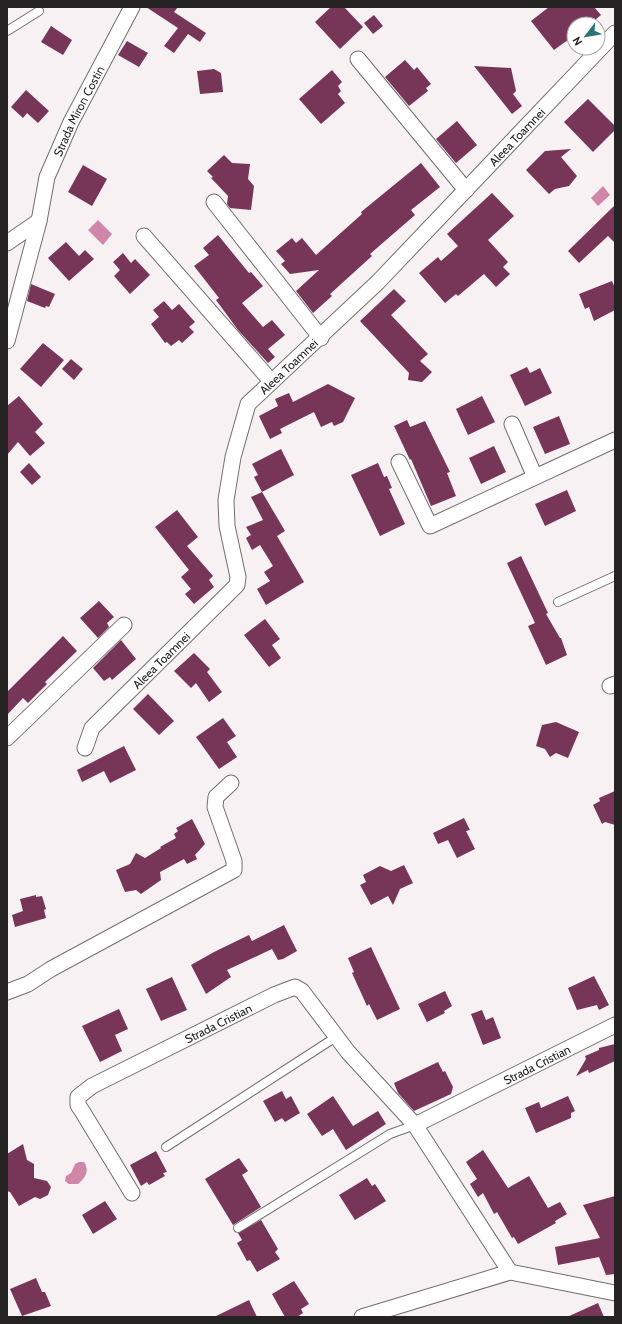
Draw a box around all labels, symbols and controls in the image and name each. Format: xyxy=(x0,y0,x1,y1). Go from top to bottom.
north arrow xyxy=(566,16,606,56)
text: N xyxy=(569,34,585,48)
street label: Strada Miron Costin xyxy=(49,63,107,159)
street label: Aleea Toamnei xyxy=(485,104,548,169)
street label: Aleea Toamnei xyxy=(256,335,321,397)
street label: Aleea Toamnei xyxy=(129,628,193,692)
street label: Strada Cristian xyxy=(182,1000,254,1046)
street label: Strada Cristian xyxy=(501,1041,573,1087)

